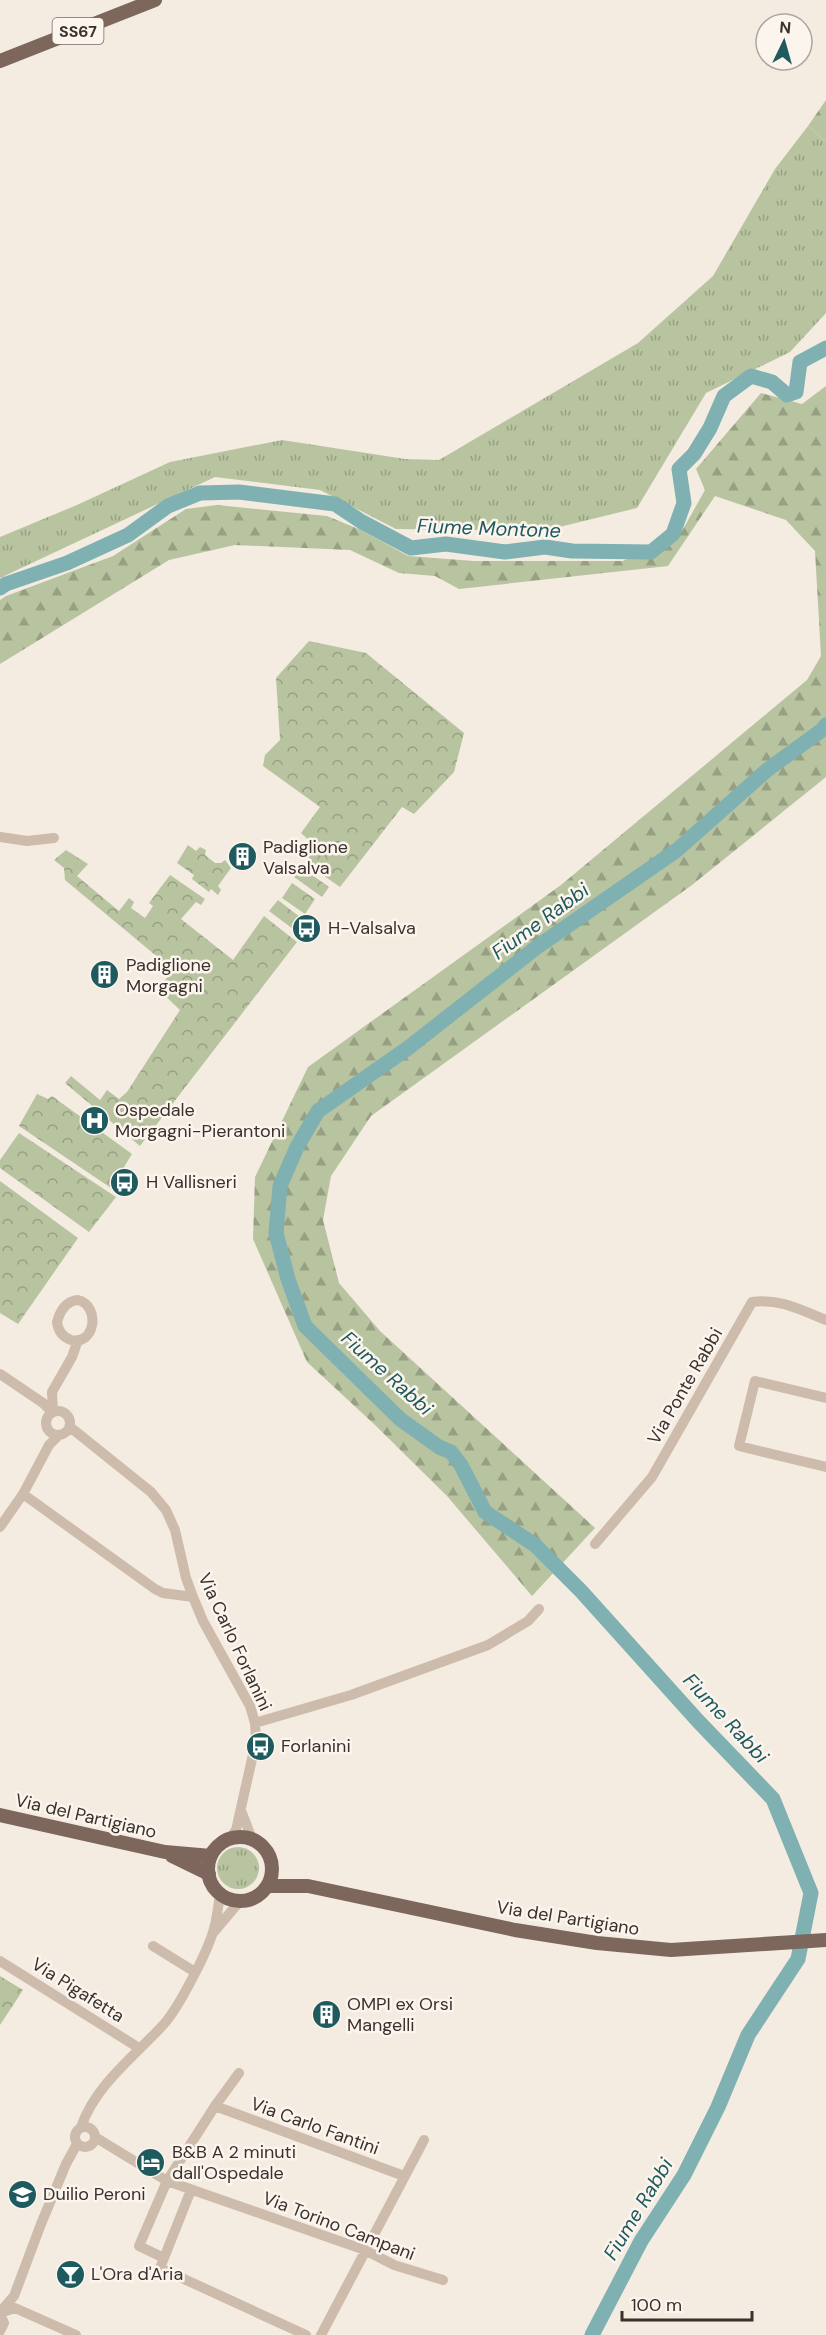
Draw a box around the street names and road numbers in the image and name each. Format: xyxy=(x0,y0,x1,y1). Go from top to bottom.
road number: SS67 xyxy=(52,18,104,44)
street label: Via Ponte Rabbi xyxy=(642,1323,728,1449)
street label: Via Carlo Forlanini xyxy=(193,1569,277,1715)
street label: Via del Partigiano xyxy=(13,1788,159,1844)
street label: Via del Partigiano xyxy=(495,1895,641,1941)
street label: Via Pigafetta xyxy=(27,1952,129,2028)
street label: Via Carlo Fantini xyxy=(247,2092,383,2160)
street label: Via Torino Campani xyxy=(259,2186,419,2266)

